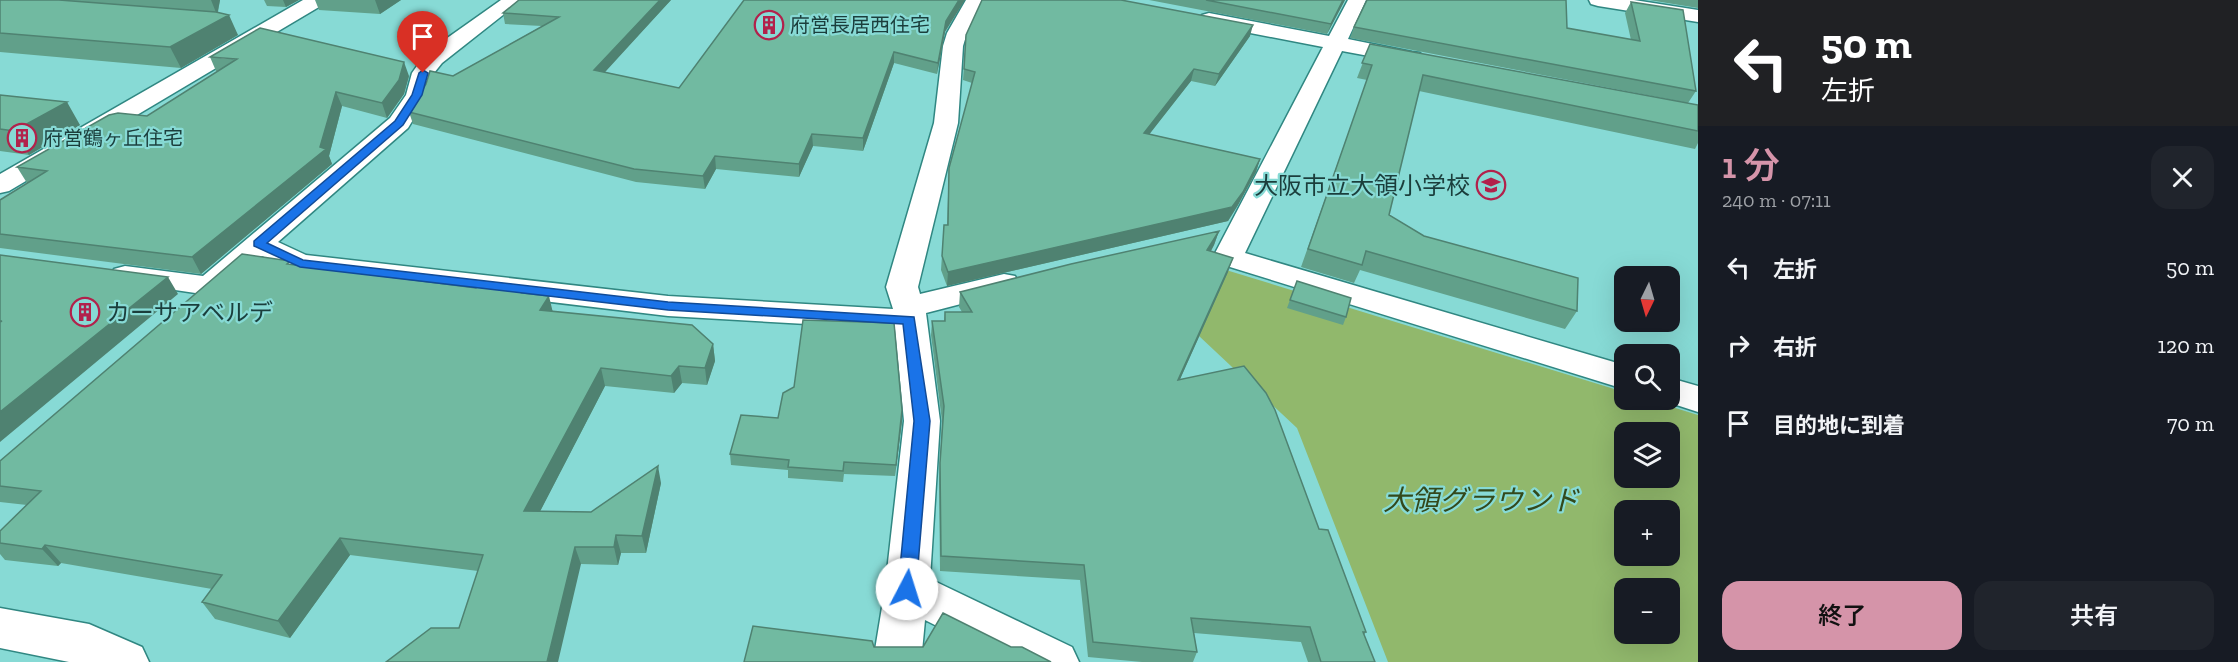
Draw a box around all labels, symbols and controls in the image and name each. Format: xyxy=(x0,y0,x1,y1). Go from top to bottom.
building icon: 府営長居西住宅 xyxy=(753,9,785,41)
pin xyxy=(397,11,448,73)
place label: 府営長居西住宅 xyxy=(790,13,930,37)
text: 50 m xyxy=(1821,18,1912,69)
icon: arrive xyxy=(406,20,439,53)
icon: left xyxy=(1722,24,1800,102)
text: 左折 xyxy=(1821,75,1875,107)
building icon: 府営鶴ヶ丘住宅 xyxy=(6,122,38,154)
place label: 府営鶴ヶ丘住宅 xyxy=(43,126,183,150)
text: 1 分 xyxy=(1722,144,1780,187)
button: close xyxy=(2151,146,2214,209)
school or university icon: 大阪市立大領小学校 xyxy=(1475,169,1507,201)
place label: 大阪市立大領小学校 xyxy=(1254,171,1470,200)
text: 240 m · 07:11 xyxy=(1722,188,1831,212)
icon: left xyxy=(1722,251,1755,284)
text: 50 m xyxy=(2166,254,2214,281)
text: 左折 xyxy=(1773,256,1817,283)
north arrow xyxy=(1614,266,1680,332)
map controls xyxy=(1614,266,1680,644)
building icon: カーサアベルデ xyxy=(69,296,101,328)
place label: カーサアベルデ xyxy=(106,298,273,327)
icon: right xyxy=(1722,329,1755,362)
text: 120 m xyxy=(2158,332,2214,359)
text: 右折 xyxy=(1773,334,1817,361)
button: search xyxy=(1614,344,1680,410)
icon: arrive xyxy=(1722,407,1755,440)
text: 70 m xyxy=(2167,410,2214,437)
text: 目的地に到着 xyxy=(1773,412,1905,439)
button: layers xyxy=(1614,422,1680,488)
park label: 大領グラウンド xyxy=(1383,484,1580,517)
button: + xyxy=(1614,500,1680,566)
position arrow xyxy=(875,557,939,621)
button: − xyxy=(1614,578,1680,644)
button: 終了 xyxy=(1722,581,1962,650)
button: 共有 xyxy=(1974,581,2214,650)

